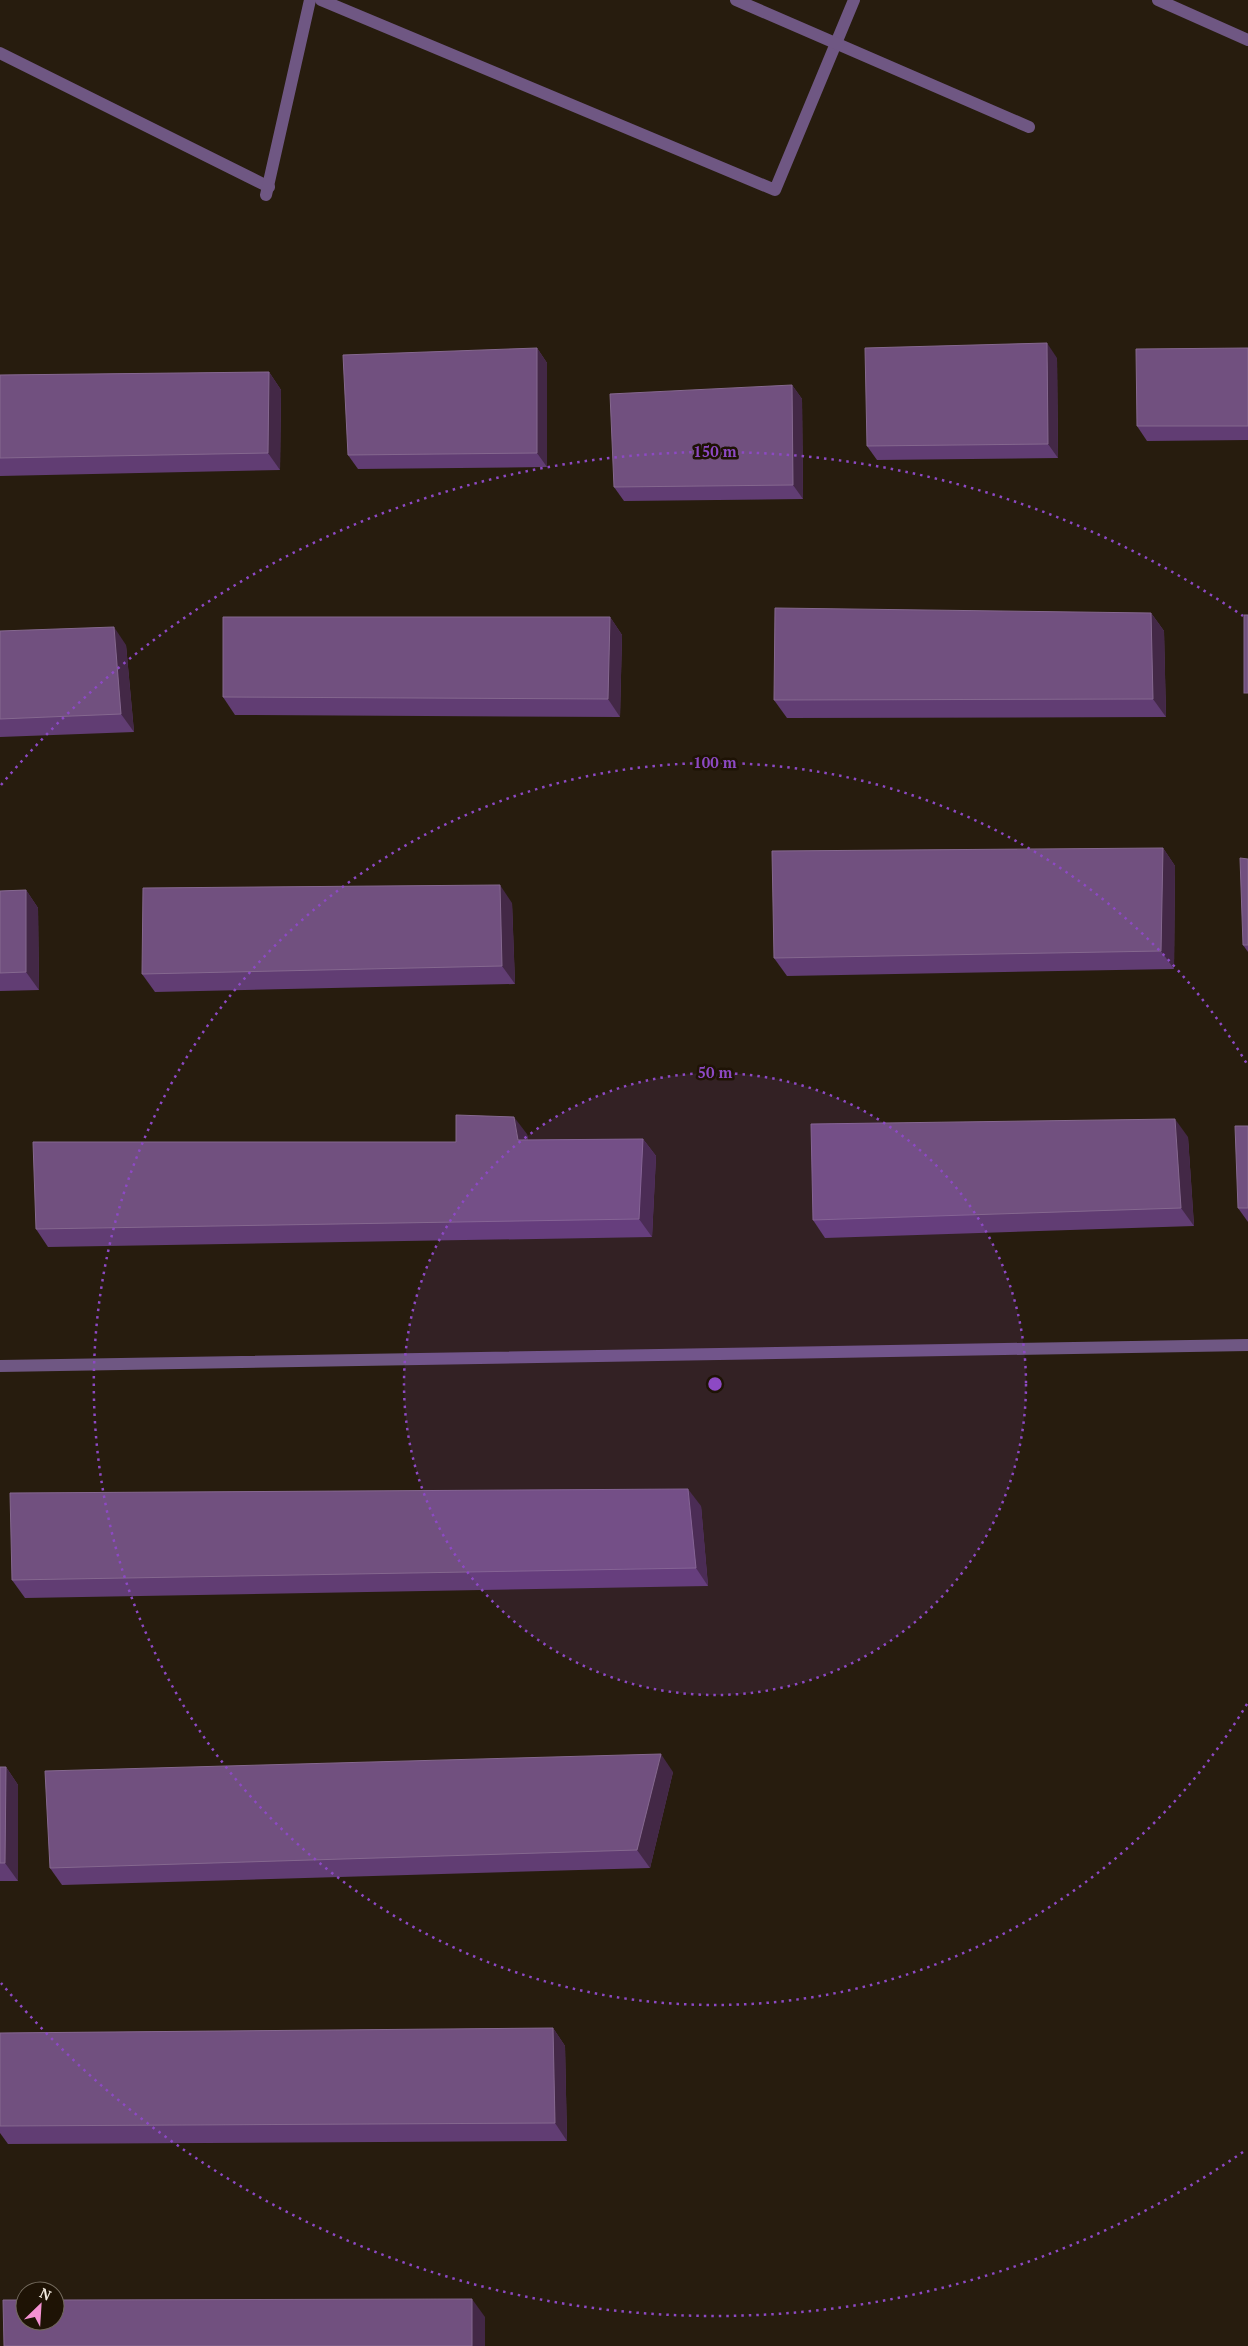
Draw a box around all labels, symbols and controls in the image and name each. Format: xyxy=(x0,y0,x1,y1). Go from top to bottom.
text: 150 m xyxy=(693,441,737,461)
text: 100 m xyxy=(693,752,737,772)
text: 50 m xyxy=(698,1062,733,1082)
centre of rings xyxy=(706,1375,724,1393)
north arrow xyxy=(15,2281,65,2331)
text: N xyxy=(37,2283,55,2305)

